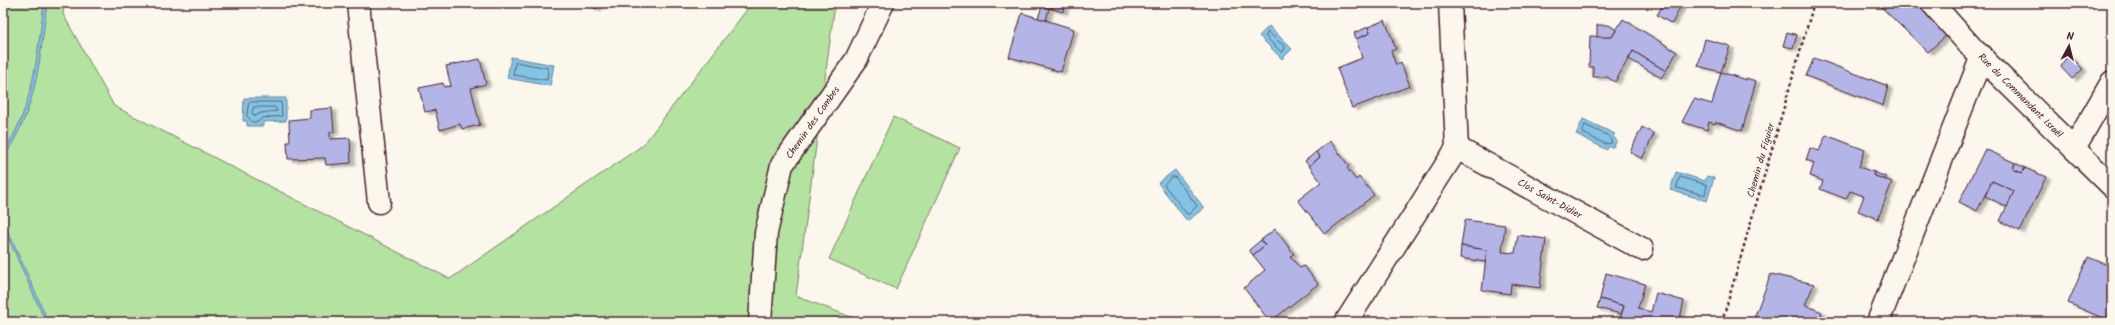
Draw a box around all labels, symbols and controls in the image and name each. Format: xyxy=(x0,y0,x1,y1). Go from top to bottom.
north arrow xyxy=(2049,26,2089,66)
text: N xyxy=(2066,28,2075,46)
street label: Rue du Commandant Israël xyxy=(1974,50,2067,142)
street label: Chemin des Combes xyxy=(782,82,844,162)
street label: Chemin du Figuier xyxy=(1743,121,1779,199)
street label: Clos Saint-Didier xyxy=(1514,175,1585,224)

